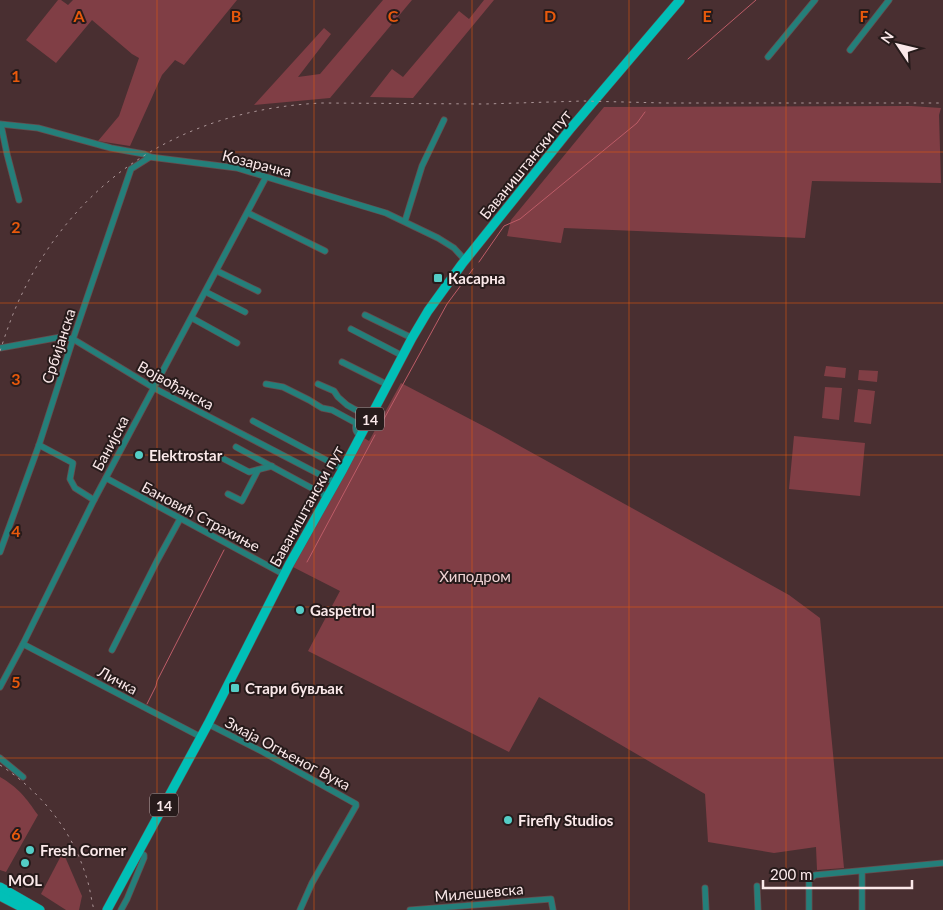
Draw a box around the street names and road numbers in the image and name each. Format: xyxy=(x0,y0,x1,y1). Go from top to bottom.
street label: Баваништански пут xyxy=(475,105,575,222)
street label: Козарачка xyxy=(220,146,294,180)
street label: Србијанска xyxy=(37,306,79,386)
street label: Војвођанска xyxy=(135,357,217,413)
road number: 14 xyxy=(356,408,384,430)
street label: Банијска xyxy=(88,412,132,474)
street label: Баваништански пут xyxy=(265,442,347,570)
street label: Бановић Страхиње xyxy=(139,477,263,555)
street label: Личка xyxy=(94,662,141,698)
street label: Змаја Огњеног Вука xyxy=(222,712,354,794)
road number: 14 xyxy=(150,794,178,816)
street label: Милешевска xyxy=(434,879,524,905)

